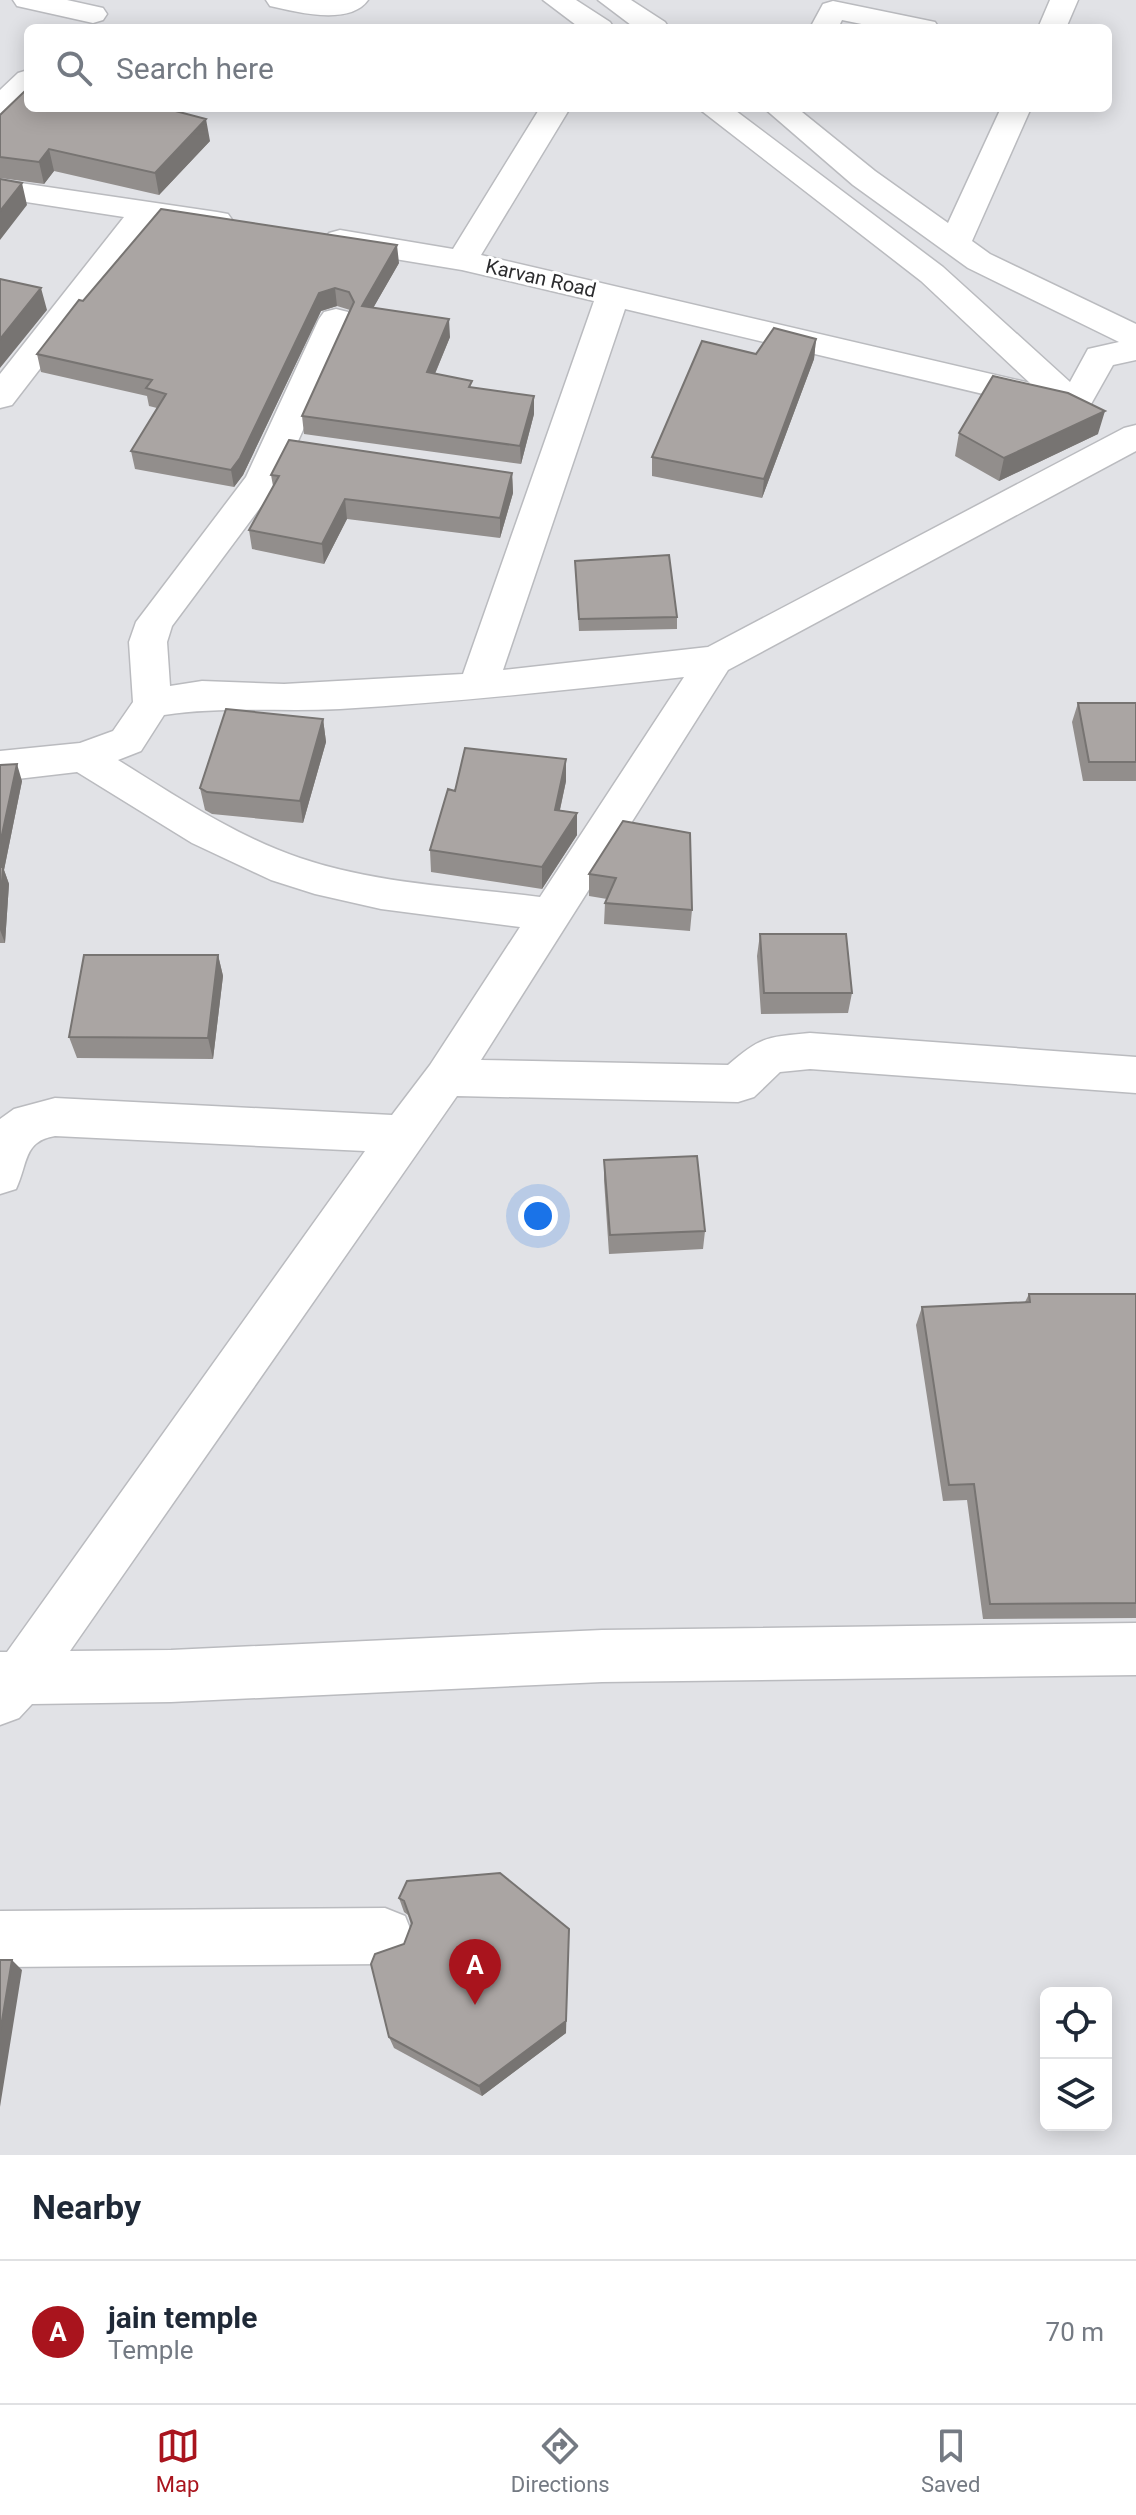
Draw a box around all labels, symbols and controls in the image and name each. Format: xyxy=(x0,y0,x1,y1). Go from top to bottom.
search box xyxy=(24,24,1112,112)
icon: search xyxy=(52,46,96,90)
text: Search here xyxy=(116,51,274,86)
street label: Karvan Road xyxy=(483,254,599,302)
your location xyxy=(518,1196,558,1236)
pin: A xyxy=(449,1939,501,2005)
map controls xyxy=(1040,1987,1112,2131)
button: locate xyxy=(1040,1987,1112,2059)
button: layers xyxy=(1040,2059,1112,2131)
text: Nearby xyxy=(32,2187,141,2227)
text: jain temple xyxy=(108,2300,257,2335)
text: A xyxy=(49,2317,67,2347)
text: 70 m xyxy=(1046,2317,1104,2347)
text: Temple xyxy=(108,2335,194,2365)
tab: Map xyxy=(156,2424,200,2497)
tab: Directions xyxy=(511,2424,610,2497)
tab: Saved xyxy=(921,2424,980,2497)

